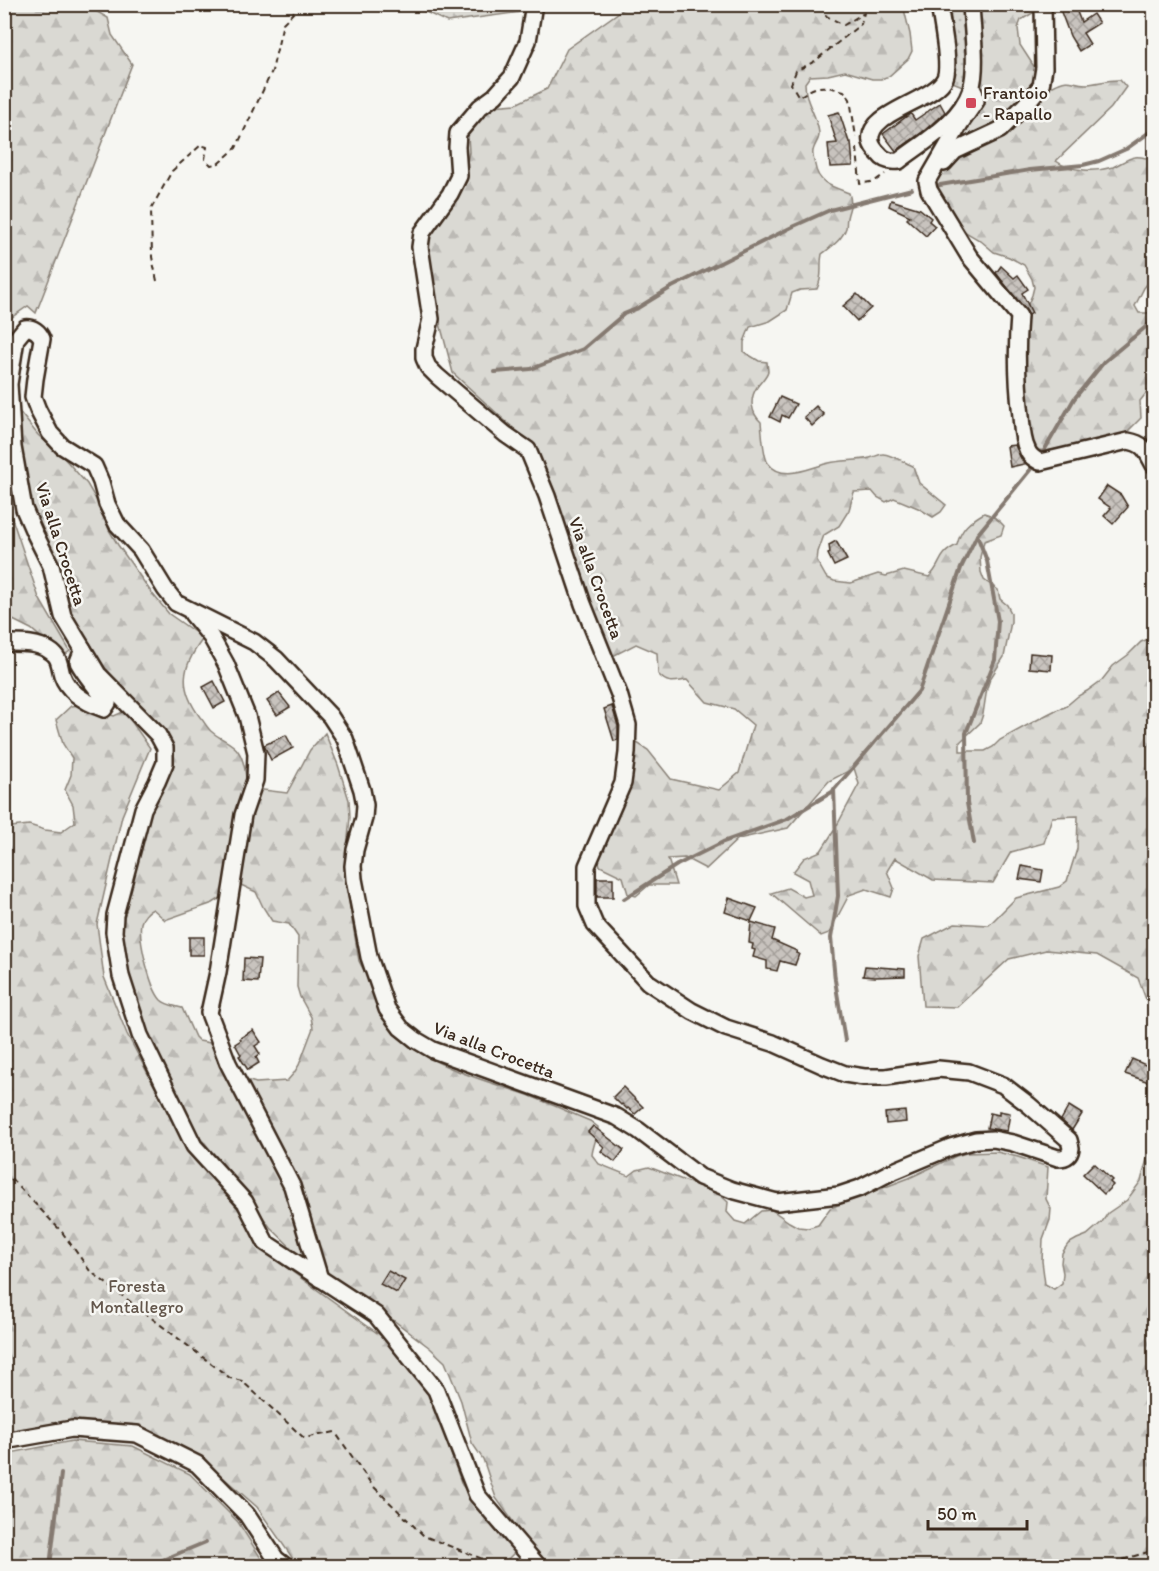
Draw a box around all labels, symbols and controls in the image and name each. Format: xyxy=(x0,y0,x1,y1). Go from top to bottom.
place label: Frantoio - Rapallo xyxy=(983,82,1052,125)
marker: Frantoio - Rapallo xyxy=(964,96,978,110)
street label: Via alla Crocetta xyxy=(31,480,91,609)
street label: Via alla Crocetta xyxy=(564,514,628,643)
street label: Via alla Crocetta xyxy=(430,1017,558,1083)
park label: Foresta Montallegro xyxy=(90,1275,184,1318)
scale bar xyxy=(928,1493,1027,1531)
text: 50 m xyxy=(937,1503,977,1525)

